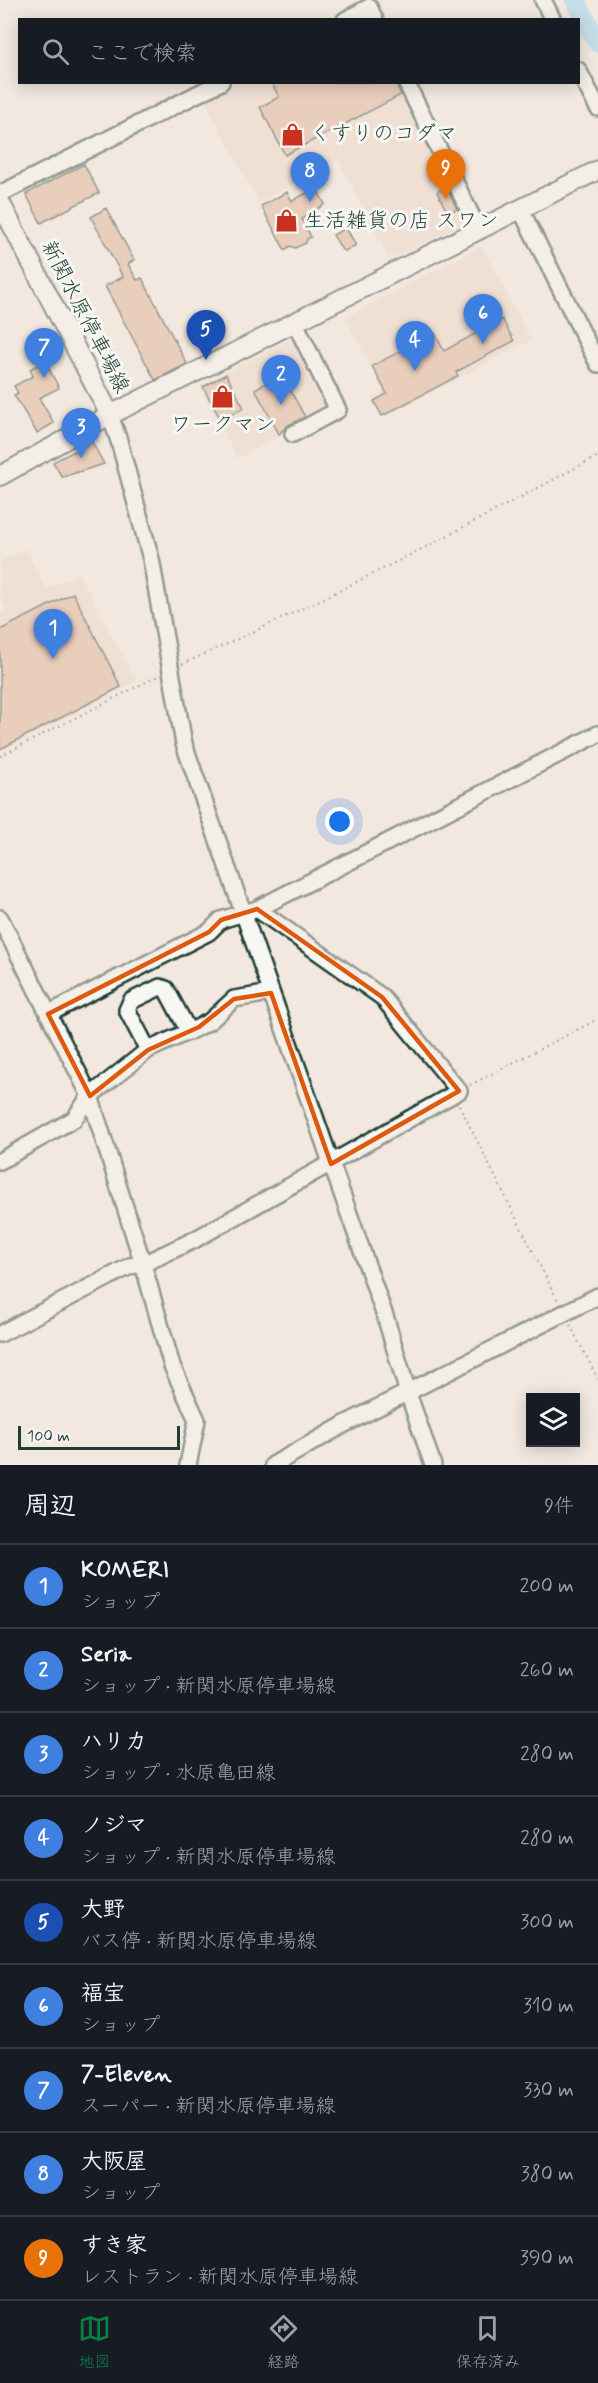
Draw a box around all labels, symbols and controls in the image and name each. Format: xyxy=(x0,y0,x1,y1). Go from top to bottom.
search box xyxy=(18,18,580,84)
icon: search xyxy=(39,35,72,68)
text: ここで検索 xyxy=(87,40,197,68)
place label: くすりのコダマ xyxy=(310,120,457,148)
shop icon: くすりのコダマ xyxy=(279,121,305,147)
pin: 9 xyxy=(426,150,466,199)
pin: 8 xyxy=(290,152,330,202)
place label: 生活雑貨の店 スワン xyxy=(304,207,499,235)
shop icon: 生活雑貨の店 スワン xyxy=(273,208,299,234)
street label: 新関水原停車場線 xyxy=(34,236,136,398)
pin: 6 xyxy=(464,294,502,344)
pin: 5 xyxy=(186,310,226,360)
pin: 4 xyxy=(396,322,434,371)
pin: 7 xyxy=(24,328,63,378)
pin: 2 xyxy=(262,356,300,405)
shop icon: ワークマン xyxy=(210,384,236,410)
pin: 3 xyxy=(62,408,100,458)
place label: ワークマン xyxy=(171,411,276,439)
pin: 1 xyxy=(34,610,72,659)
your location xyxy=(325,807,354,836)
map controls xyxy=(526,1393,580,1447)
button: layers xyxy=(526,1393,580,1447)
scale bar xyxy=(18,1423,180,1450)
text: 100 m xyxy=(27,1426,70,1447)
text: 周辺 xyxy=(24,1490,76,1524)
text: 9件 xyxy=(544,1493,574,1520)
text: KOMERI xyxy=(81,1557,169,1585)
text: 1 xyxy=(39,1573,48,1600)
text: 200 m xyxy=(519,1573,574,1600)
text: ショップ xyxy=(81,1589,160,1616)
text: Seria xyxy=(81,1641,131,1669)
text: 2 xyxy=(39,1657,48,1684)
text: 260 m xyxy=(520,1657,574,1684)
text: ショップ · 新関水原停車場線 xyxy=(81,1673,336,1700)
text: ハリカ xyxy=(81,1728,147,1756)
text: 3 xyxy=(39,1741,48,1768)
text: 280 m xyxy=(520,1741,574,1768)
text: ショップ · 水原亀田線 xyxy=(81,1760,276,1787)
text: ノジマ xyxy=(81,1812,147,1840)
text: 4 xyxy=(38,1825,49,1852)
text: 280 m xyxy=(520,1825,574,1852)
text: ショップ · 新関水原停車場線 xyxy=(81,1844,336,1871)
text: 大野 xyxy=(81,1896,125,1924)
text: 5 xyxy=(38,1909,50,1936)
text: 300 m xyxy=(520,1909,574,1936)
text: バス停 · 新関水原停車場線 xyxy=(81,1928,316,1955)
text: 福宝 xyxy=(81,1980,125,2008)
text: 6 xyxy=(38,1993,49,2020)
text: 310 m xyxy=(523,1993,574,2020)
text: ショップ xyxy=(81,2012,160,2039)
text: 7-Eleven xyxy=(81,2061,171,2089)
text: 7 xyxy=(37,2077,50,2104)
text: 330 m xyxy=(523,2077,574,2104)
text: スーパー · 新関水原停車場線 xyxy=(81,2093,336,2120)
text: 大阪屋 xyxy=(81,2148,147,2176)
text: 8 xyxy=(38,2161,49,2188)
text: 380 m xyxy=(521,2161,574,2188)
text: ショップ xyxy=(81,2180,160,2207)
text: すき家 xyxy=(81,2232,147,2260)
text: 9 xyxy=(39,2245,48,2272)
text: 390 m xyxy=(520,2245,574,2272)
text: レストラン · 新関水原停車場線 xyxy=(81,2264,358,2291)
tab: 地図 xyxy=(78,2312,111,2373)
tab: 経路 xyxy=(267,2312,300,2373)
tab: 保存済み xyxy=(456,2312,520,2373)

